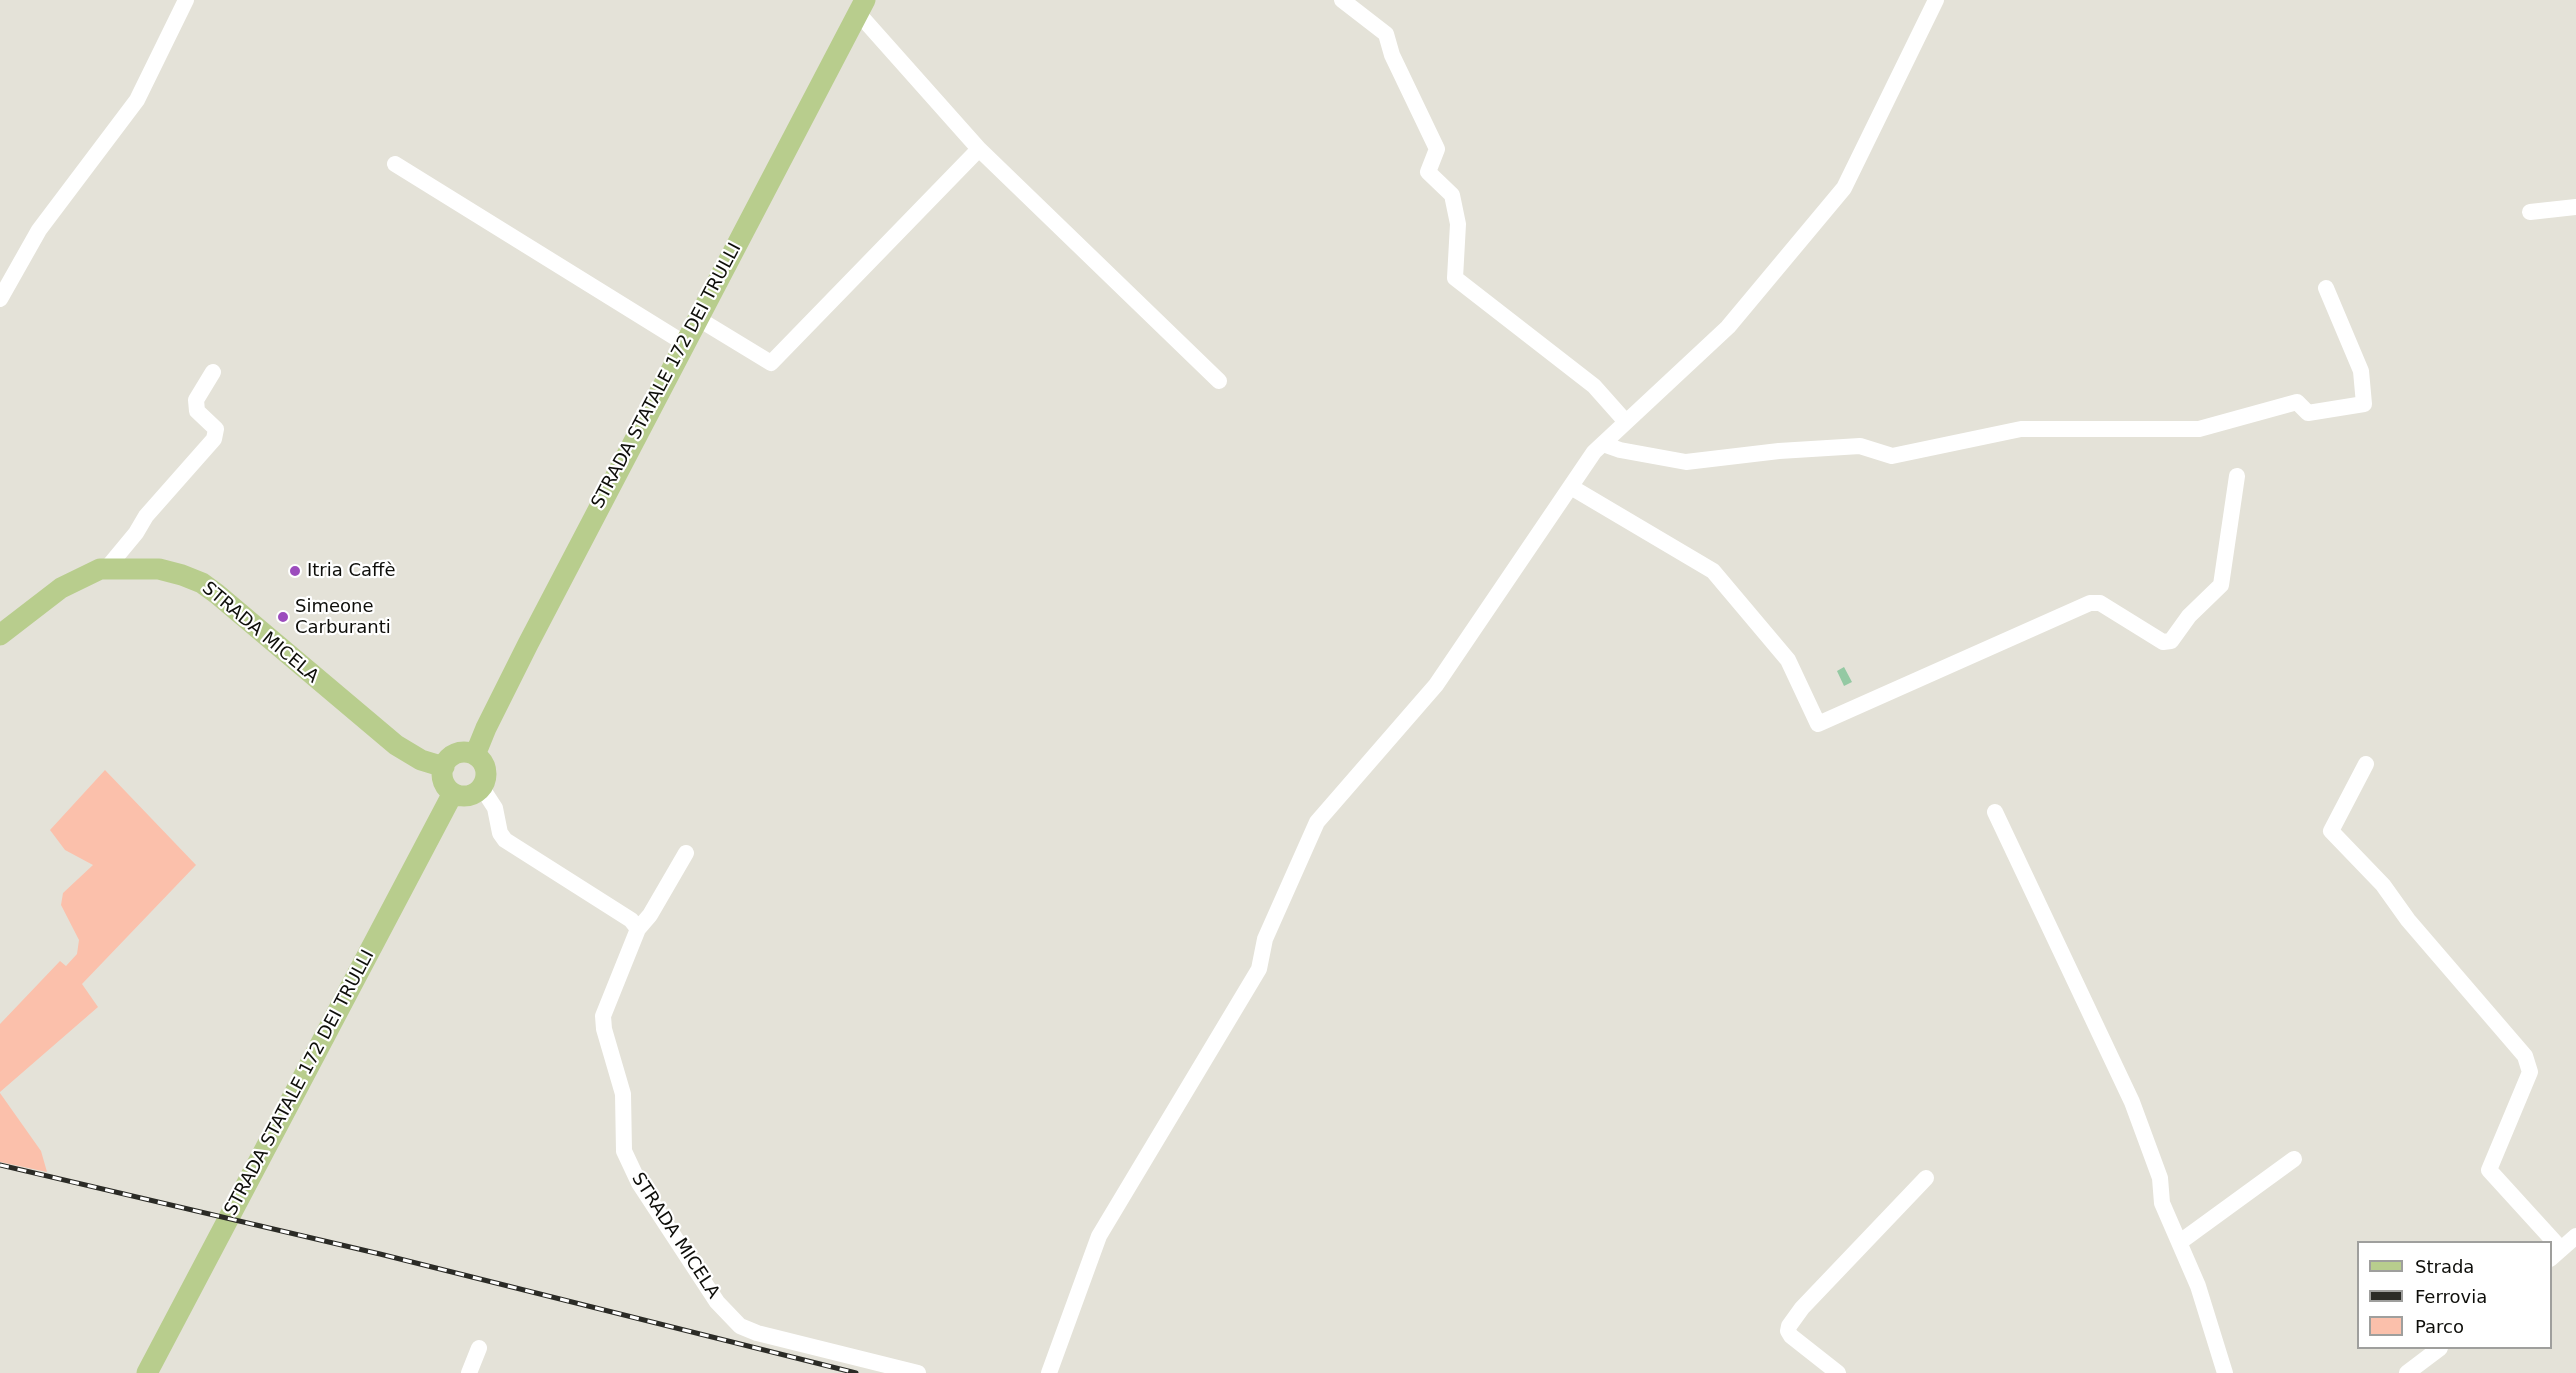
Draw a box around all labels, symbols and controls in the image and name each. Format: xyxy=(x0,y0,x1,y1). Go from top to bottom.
street label: STRADA STATALE 172 DEI TRULLI xyxy=(588,240,746,512)
place label: Itria Caffè xyxy=(307,560,396,582)
marker: Itria Caffè xyxy=(288,564,302,578)
street label: STRADA MICELA xyxy=(197,578,323,688)
place label: Simeone Carburanti xyxy=(295,596,391,638)
marker: Simeone Carburanti xyxy=(276,610,290,624)
street label: STRADA STATALE 172 DEI TRULLI xyxy=(221,947,379,1219)
street label: STRADA MICELA xyxy=(626,1169,724,1303)
legend xyxy=(2357,1241,2552,1349)
text: Strada xyxy=(2415,1256,2474,1277)
text: Ferrovia xyxy=(2415,1286,2487,1307)
text: Parco xyxy=(2415,1316,2464,1337)

